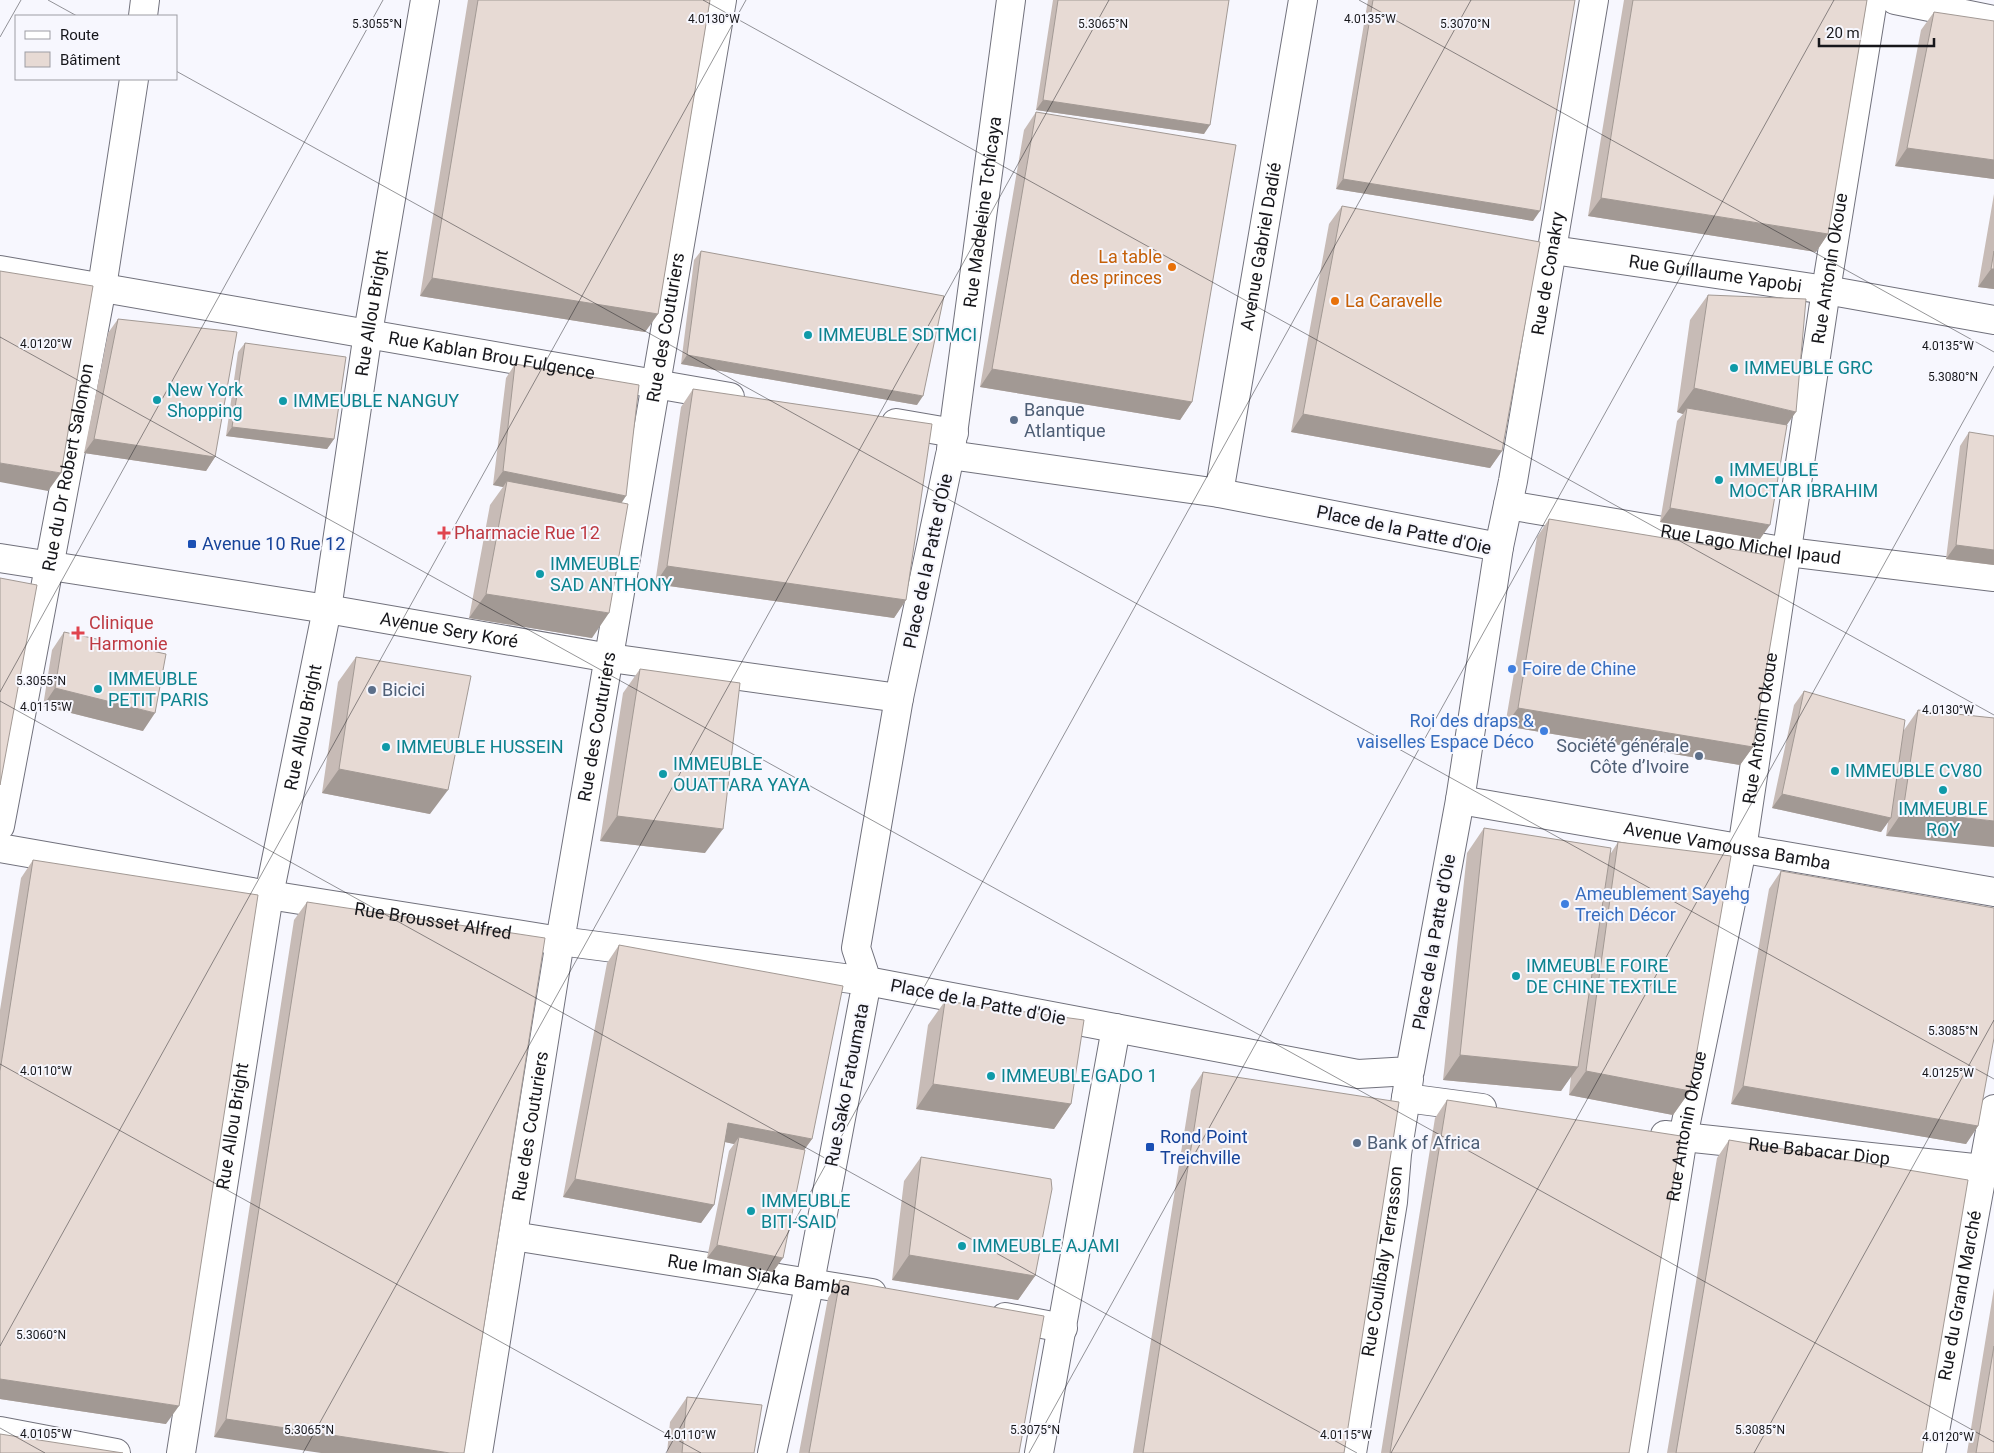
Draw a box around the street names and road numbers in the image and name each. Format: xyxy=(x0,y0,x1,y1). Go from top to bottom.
street label: Rue Madeleine Tchicaya xyxy=(959,115,1005,309)
street label: Avenue Gabriel Dadié xyxy=(1236,161,1285,332)
street label: Rue Antonin Okoue xyxy=(1807,191,1852,345)
street label: Rue de Conakry xyxy=(1527,210,1568,337)
street label: Rue Allou Bright xyxy=(351,248,392,378)
street label: Rue Guillaume Yapobi xyxy=(1627,250,1803,296)
street label: Rue des Couturiers xyxy=(642,251,688,404)
street label: Rue Kablan Brou Fulgence xyxy=(387,327,597,383)
street label: Rue du Dr Robert Salomon xyxy=(37,362,97,573)
street label: Place de la Patte d'Oie xyxy=(899,472,956,650)
street label: Place de la Patte d'Oie xyxy=(1315,501,1493,558)
street label: Rue Lago Michel Ipaud xyxy=(1659,520,1842,568)
street label: Avenue Sery Koré xyxy=(379,607,520,652)
street label: Rue des Couturiers xyxy=(573,650,620,803)
street label: Rue Antonin Okoue xyxy=(1738,651,1781,805)
street label: Rue Allou Bright xyxy=(280,662,326,792)
street label: Avenue Vamoussa Bamba xyxy=(1622,817,1832,874)
street label: Place de la Patte d'Oie xyxy=(1408,852,1459,1031)
street label: Rue Brousset Alfred xyxy=(353,898,513,943)
street label: Place de la Patte d'Oie xyxy=(889,974,1068,1029)
street label: Rue Sako Fatoumata xyxy=(820,1001,873,1168)
street label: Rue Antonin Okoue xyxy=(1662,1049,1710,1203)
street label: Rue des Couturiers xyxy=(507,1050,552,1203)
street label: Rue Allou Bright xyxy=(212,1061,252,1191)
street label: Rue Babacar Diop xyxy=(1747,1133,1891,1169)
street label: Rue Coulibaly Terrasson xyxy=(1357,1165,1406,1358)
street label: Rue du Grand Marché xyxy=(1933,1209,1985,1382)
street label: Rue Iman Siaka Bamba xyxy=(666,1250,852,1299)

